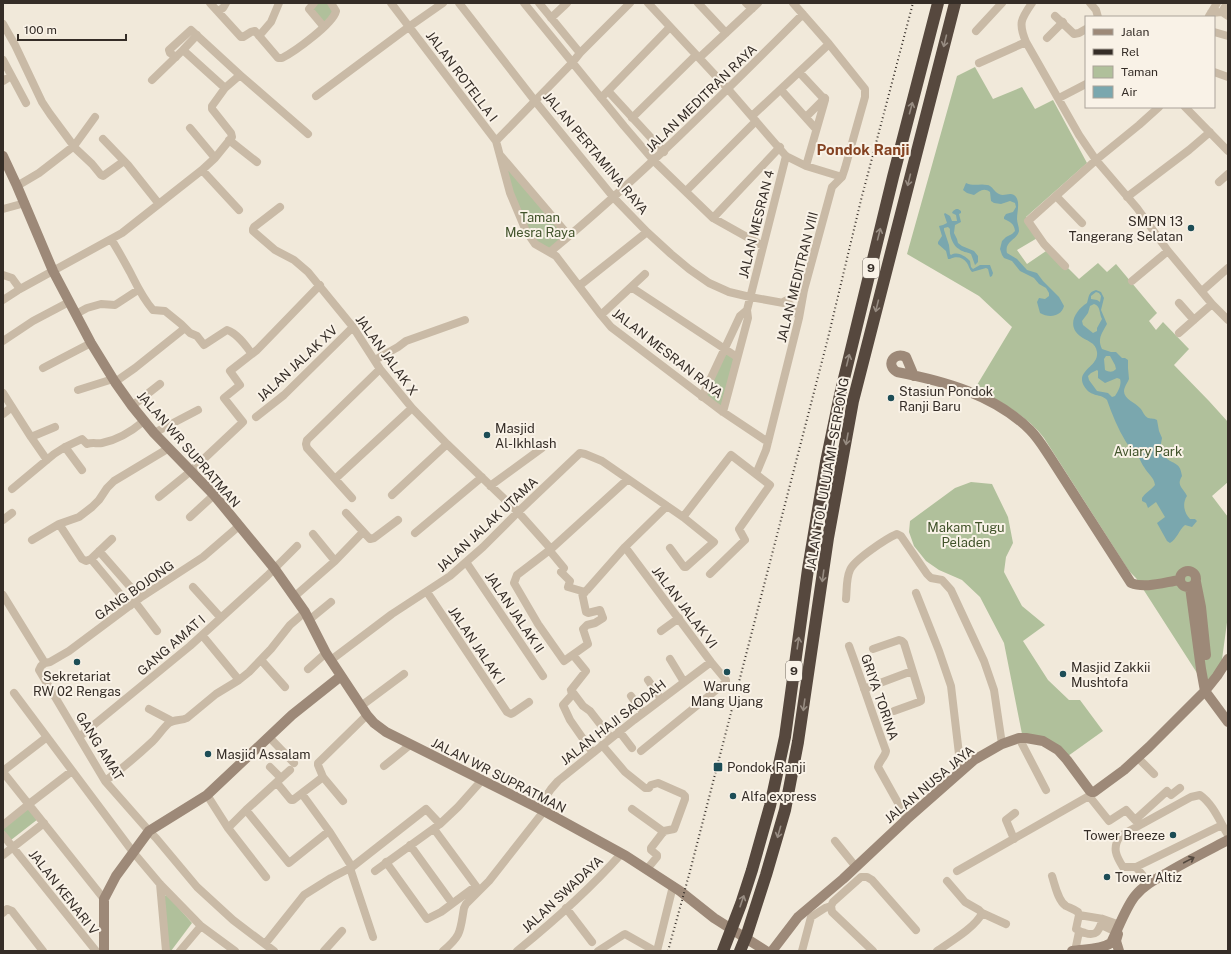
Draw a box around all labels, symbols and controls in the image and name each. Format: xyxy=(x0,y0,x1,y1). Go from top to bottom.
scale bar xyxy=(18,16,126,42)
legend xyxy=(1085,16,1215,108)
text: 100 m xyxy=(24,23,57,37)
text: Jalan xyxy=(1121,25,1150,39)
street label: JALAN ROTELLA I xyxy=(423,28,500,124)
one-way arrow xyxy=(941,34,948,47)
street label: JALAN MEDITRAN RAYA xyxy=(643,42,760,155)
text: Rel xyxy=(1121,45,1140,59)
text: Taman xyxy=(1121,65,1158,79)
text: Air xyxy=(1121,85,1138,99)
street label: JALAN PERTAMINA RAYA xyxy=(540,89,651,218)
one-way arrow xyxy=(908,101,915,114)
district label: Pondok Ranji xyxy=(817,141,909,158)
street label: JALAN MESRAN 4 xyxy=(736,168,777,280)
one-way arrow xyxy=(905,173,912,186)
park label: Taman Mesra Raya xyxy=(505,210,575,240)
street label: JALAN MEDITRAN VIII xyxy=(774,210,821,344)
place label: SMPN 13 Tangerang Selatan xyxy=(1069,214,1183,244)
marker: SMPN 13 Tangerang Selatan xyxy=(1186,223,1196,233)
one-way arrow xyxy=(876,228,883,241)
road number: 9 xyxy=(863,258,879,278)
one-way arrow xyxy=(873,299,880,312)
street label: JALAN MESRAN RAYA xyxy=(609,306,726,401)
street label: JALAN JALAK X xyxy=(352,312,421,398)
street label: JALAN JALAK XV xyxy=(254,322,341,404)
one-way arrow xyxy=(845,354,853,367)
street label: JALAN TOL ULUJAMI–SERPONG xyxy=(803,376,852,572)
place label: Stasiun Pondok Ranji Baru xyxy=(899,384,993,414)
street label: JALAN WR SUPRATMAN xyxy=(134,388,243,510)
marker: Stasiun Pondok Ranji Baru xyxy=(886,393,896,403)
place label: Masjid Al-Ikhlash xyxy=(495,421,556,451)
marker: Masjid Al-Ikhlash xyxy=(482,430,492,440)
one-way arrow xyxy=(842,432,850,445)
park label: Aviary Park xyxy=(1114,444,1182,459)
street label: JALAN JALAK UTAMA xyxy=(434,474,541,575)
park label: Makam Tugu Peladen xyxy=(927,520,1005,550)
street label: GANG BOJONG xyxy=(92,558,177,623)
street label: JALAN JALAK VI xyxy=(649,563,720,651)
street label: JALAN JALAK II xyxy=(482,569,547,655)
one-way arrow xyxy=(819,569,827,582)
street label: JALAN JALAK I xyxy=(445,604,508,687)
street label: GANG AMAT I xyxy=(134,612,208,679)
one-way arrow xyxy=(794,637,802,650)
street label: GRIYA TORINA xyxy=(858,652,901,742)
marker: Sekretariat RW 02 Rengas xyxy=(72,657,82,667)
place label: Masjid Zakkii Mushtofa xyxy=(1071,660,1150,690)
road number: 9 xyxy=(786,661,802,681)
marker: Warung Mang Ujang xyxy=(722,667,732,677)
place label: Sekretariat RW 02 Rengas xyxy=(33,669,121,699)
marker: Masjid Zakkii Mushtofa xyxy=(1058,669,1068,679)
street label: JALAN HAJI SAODAH xyxy=(558,677,669,768)
place label: Warung Mang Ujang xyxy=(691,679,763,709)
one-way arrow xyxy=(800,698,808,711)
street label: GANG AMAT xyxy=(73,709,127,783)
street label: JALAN WR SUPRATMAN xyxy=(429,735,569,816)
street label: JALAN NUSA JAYA xyxy=(881,743,977,826)
place label: Masjid Assalam xyxy=(216,747,311,762)
marker: Masjid Assalam xyxy=(203,749,213,759)
place label: Pondok Ranji xyxy=(727,760,806,775)
marker: Pondok Ranji xyxy=(712,761,724,773)
place label: Alfa express xyxy=(741,789,817,804)
marker: Alfa express xyxy=(728,791,738,801)
one-way arrow xyxy=(775,825,782,838)
place label: Tower Breeze xyxy=(1083,828,1165,843)
marker: Tower Breeze xyxy=(1168,830,1178,840)
street label: JALAN KENARI V xyxy=(26,847,102,938)
street label: JALAN SWADAYA xyxy=(519,853,606,936)
one-way arrow xyxy=(1183,856,1195,863)
place label: Tower Altiz xyxy=(1115,870,1182,885)
marker: Tower Altiz xyxy=(1102,872,1112,882)
one-way arrow xyxy=(738,896,746,908)

